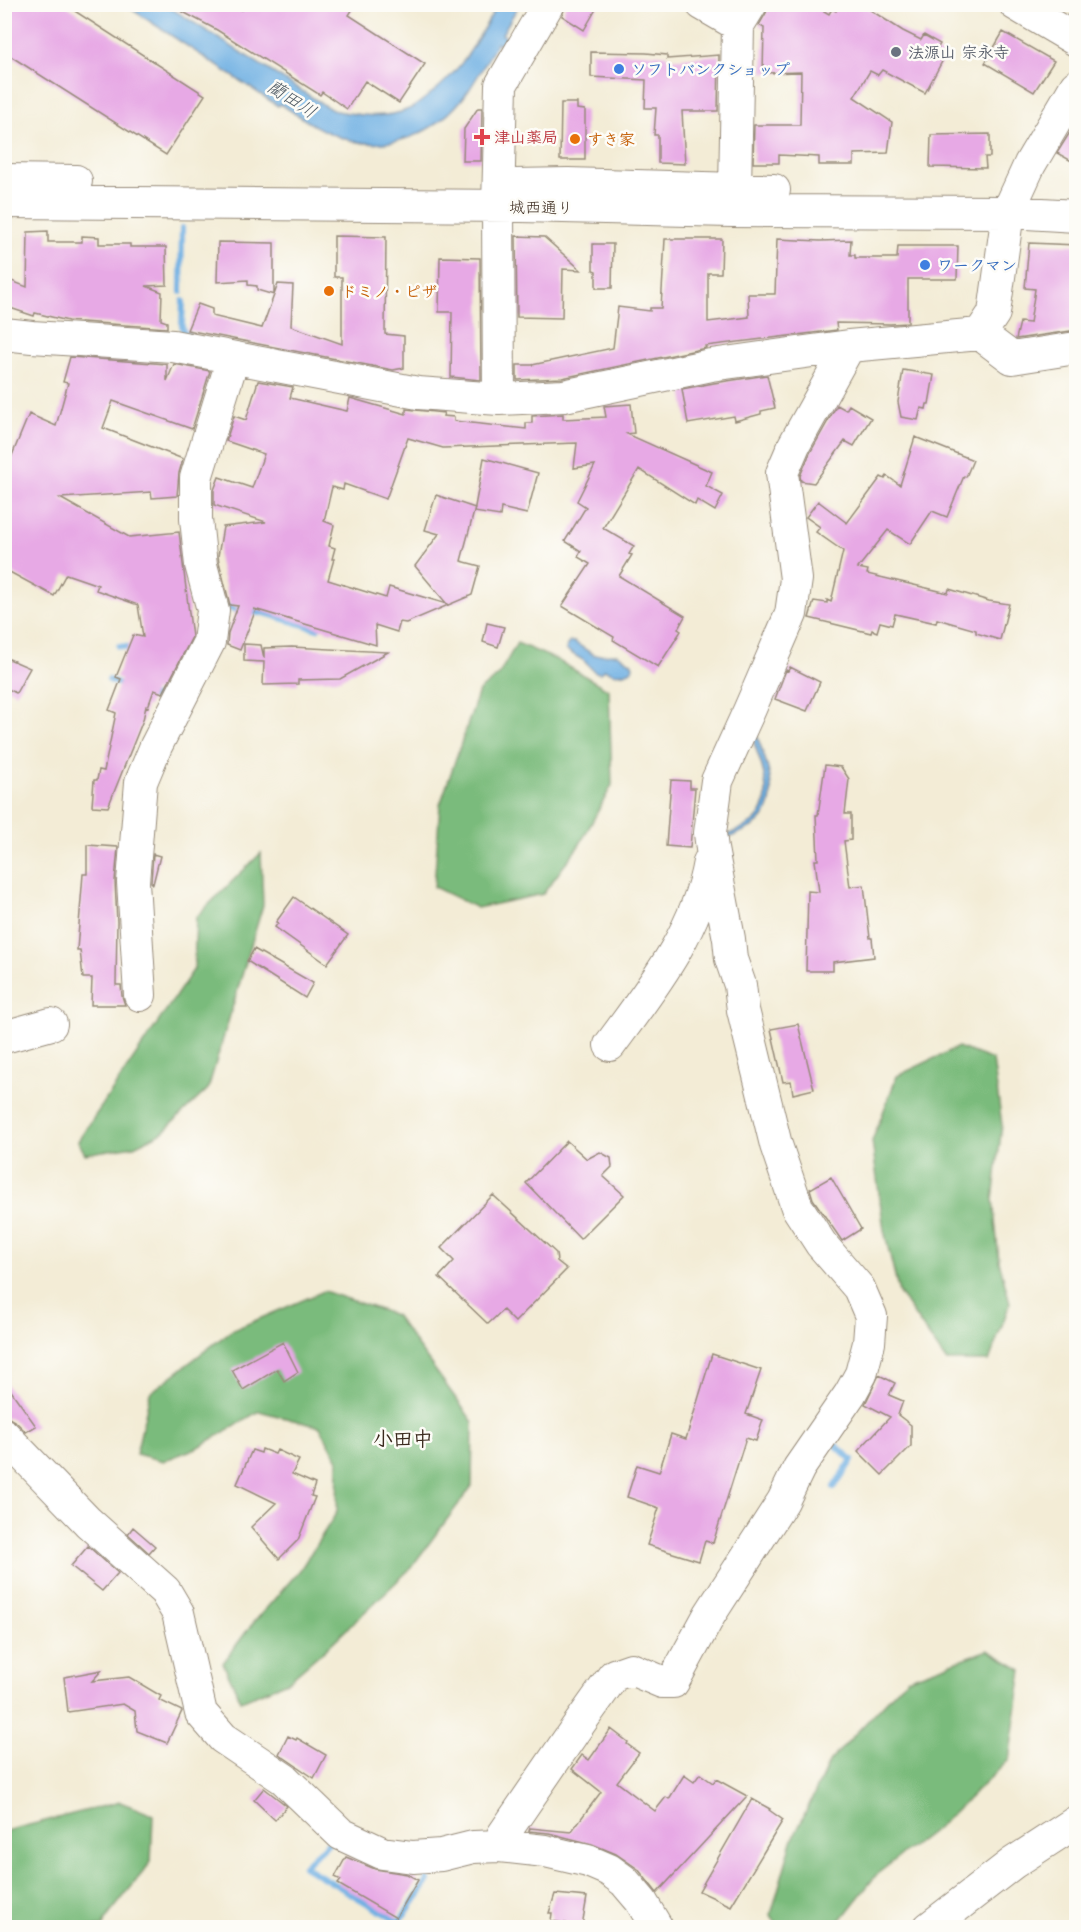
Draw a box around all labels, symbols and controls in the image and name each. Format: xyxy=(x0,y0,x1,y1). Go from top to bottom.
place label: 法源山 宗永寺 xyxy=(908,42,1010,63)
marker: 法源山 宗永寺 xyxy=(889,45,903,59)
place label: ソフトバンクショップ xyxy=(631,59,790,80)
marker: ソフトバンクショップ xyxy=(612,62,626,76)
water label: 藺田川 xyxy=(263,74,321,124)
place label: 津山薬局 xyxy=(494,127,558,148)
place label: すき家 xyxy=(587,129,635,150)
marker: 津山薬局 xyxy=(475,130,489,144)
marker: すき家 xyxy=(568,132,582,146)
street label: 城西通り xyxy=(509,196,573,219)
place label: ワークマン xyxy=(937,255,1017,276)
marker: ワークマン xyxy=(918,258,932,272)
place label: ドミノ・ピザ xyxy=(341,281,437,302)
marker: ドミノ・ピザ xyxy=(322,284,336,298)
district label: 小田中 xyxy=(373,1426,433,1452)

